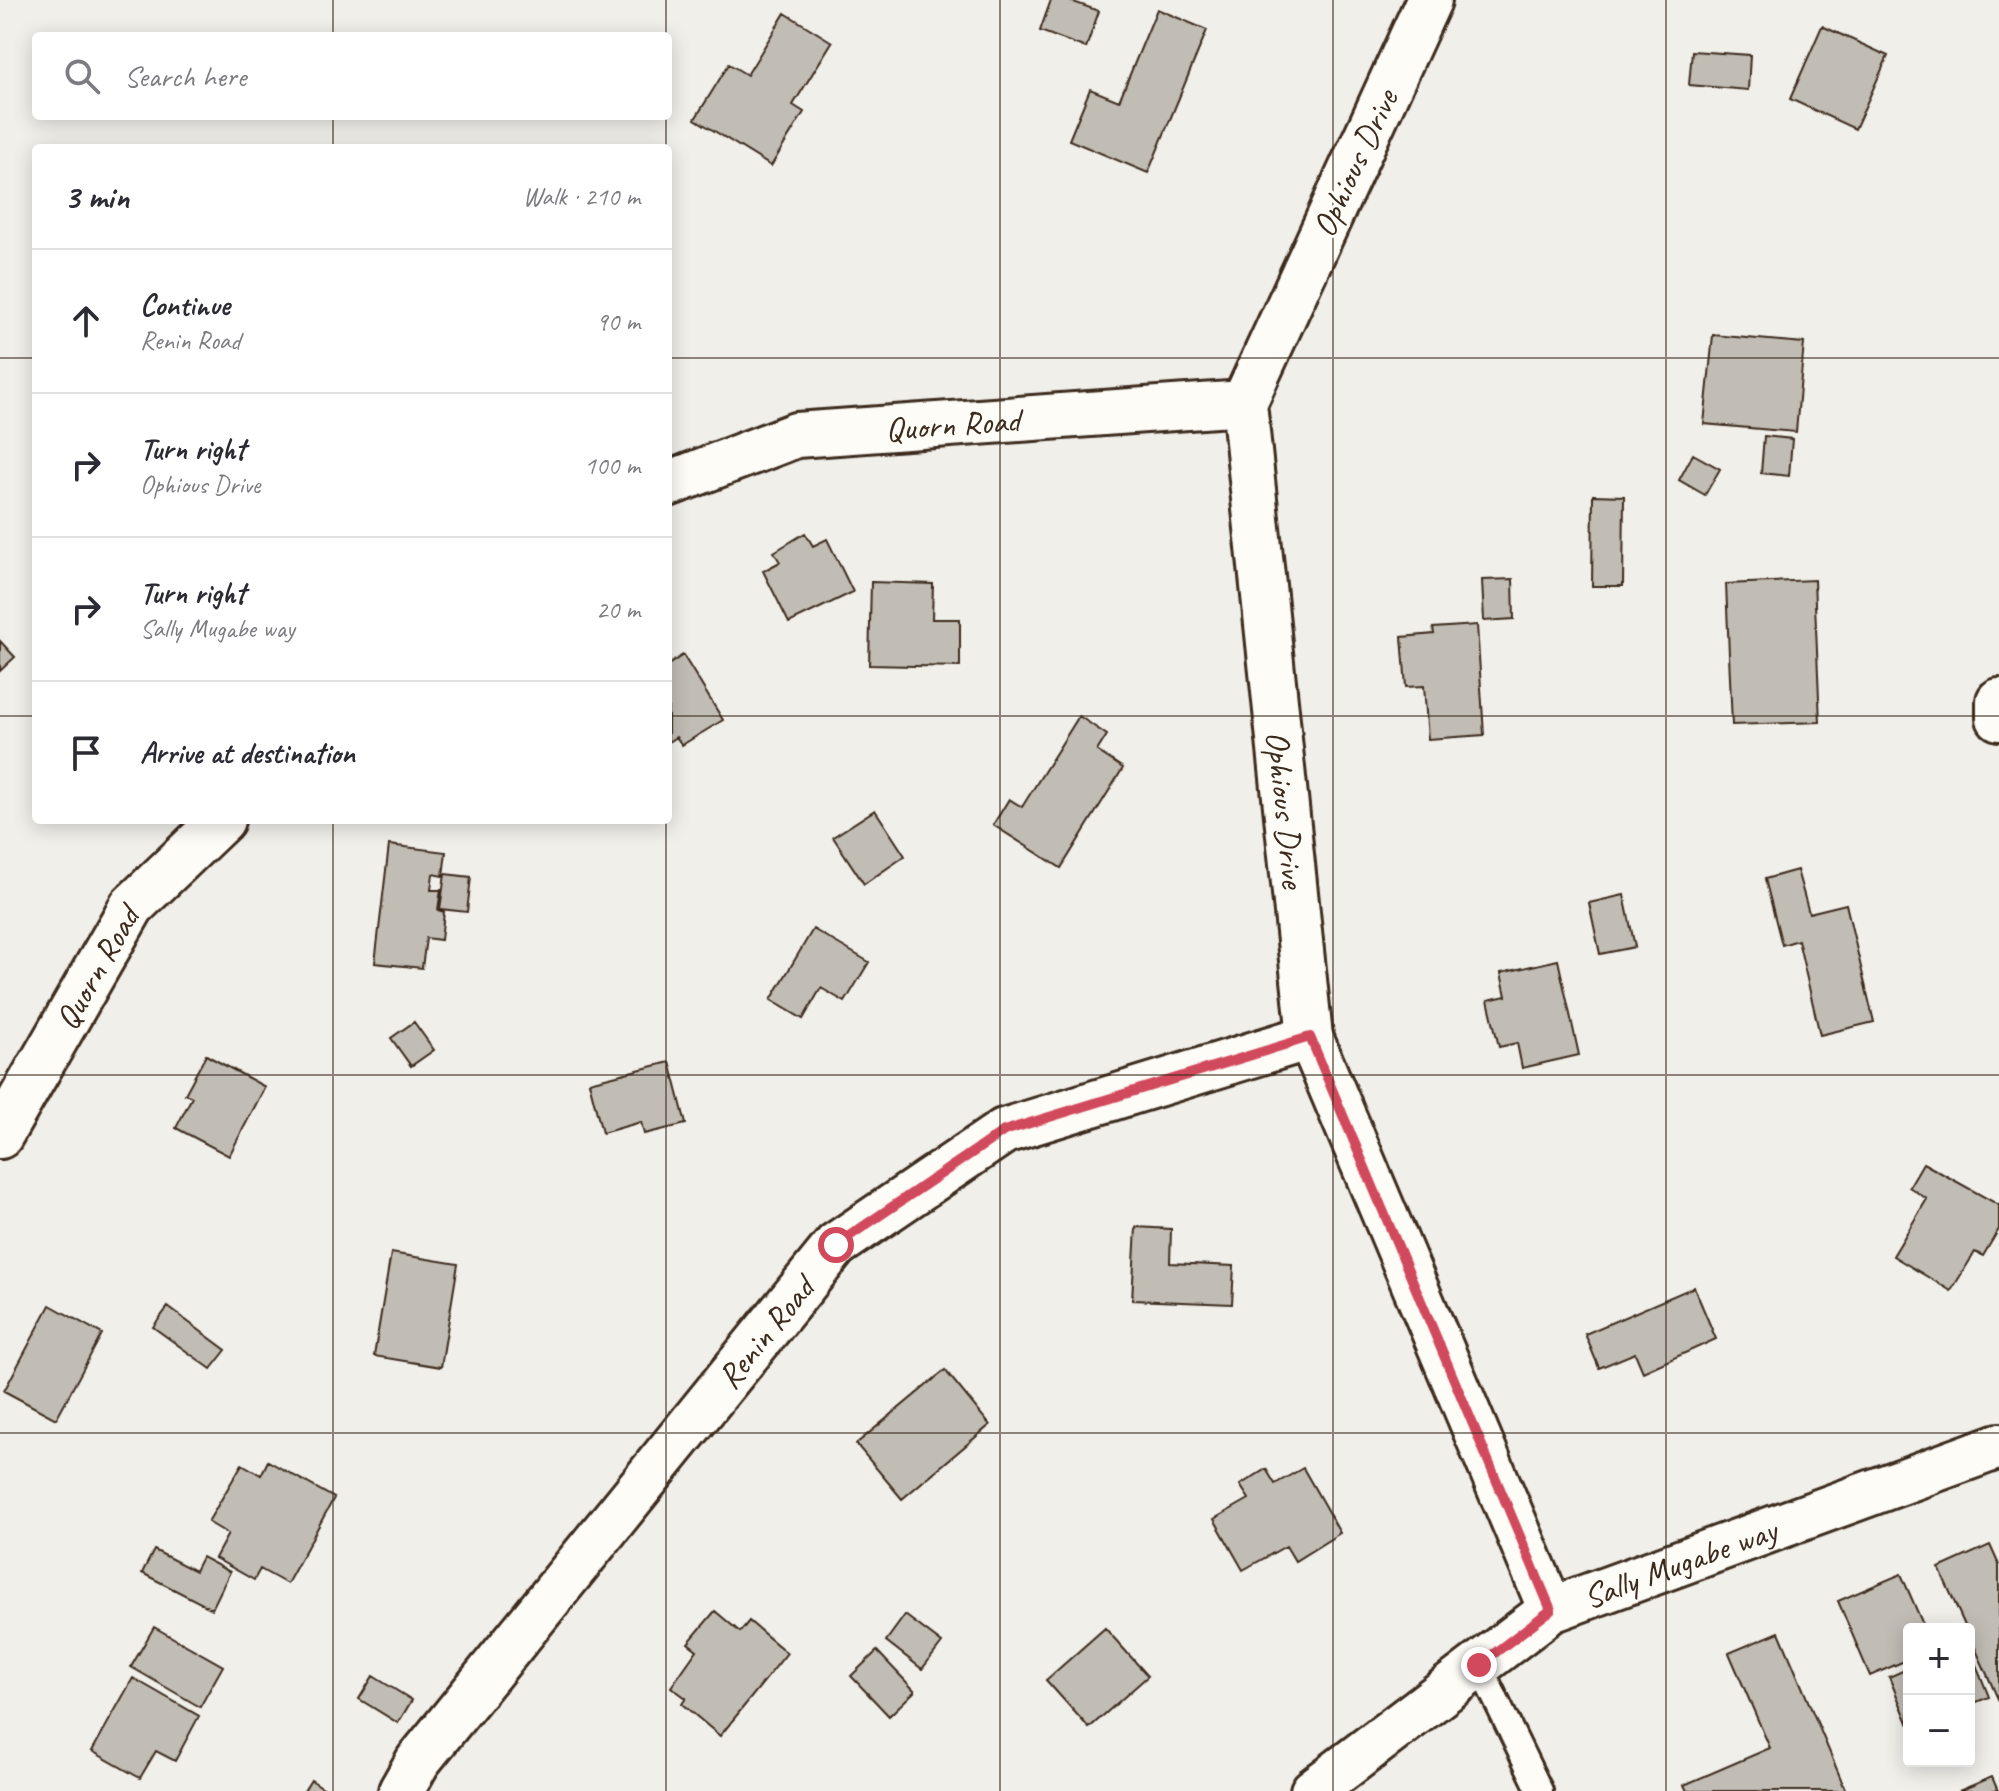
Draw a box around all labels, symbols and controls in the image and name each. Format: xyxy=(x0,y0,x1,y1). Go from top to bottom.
search box xyxy=(32,32,672,120)
icon: search xyxy=(60,54,104,98)
text: Search here xyxy=(124,57,246,95)
street label: Ophious Drive xyxy=(1302,81,1408,244)
text: 3 min xyxy=(64,175,129,218)
text: Walk · 210 m xyxy=(523,180,640,213)
text: Continue xyxy=(140,286,230,324)
icon: ahead xyxy=(64,299,108,343)
text: 90 m xyxy=(596,305,640,338)
text: Renin Road xyxy=(140,324,240,357)
street label: Quorn Road xyxy=(884,398,1026,451)
text: Turn right xyxy=(140,430,245,468)
icon: right xyxy=(64,443,108,487)
text: 100 m xyxy=(584,449,640,482)
text: Ophious Drive xyxy=(140,468,260,501)
text: Turn right xyxy=(140,574,245,612)
icon: right xyxy=(64,587,108,631)
text: 20 m xyxy=(596,593,640,626)
text: Sally Mugabe way xyxy=(140,612,295,645)
street label: Ophious Drive xyxy=(1256,729,1316,892)
icon: arrive xyxy=(64,731,108,775)
text: Arrive at destination xyxy=(140,734,355,772)
street label: Quorn Road xyxy=(45,895,151,1037)
route start xyxy=(818,1227,854,1263)
street label: Renin Road xyxy=(707,1265,827,1397)
street label: Sally Mugabe way xyxy=(1577,1508,1784,1618)
map controls xyxy=(1903,1623,1975,1767)
button: + xyxy=(1903,1623,1975,1695)
route end xyxy=(1461,1647,1497,1683)
button: − xyxy=(1903,1695,1975,1767)

